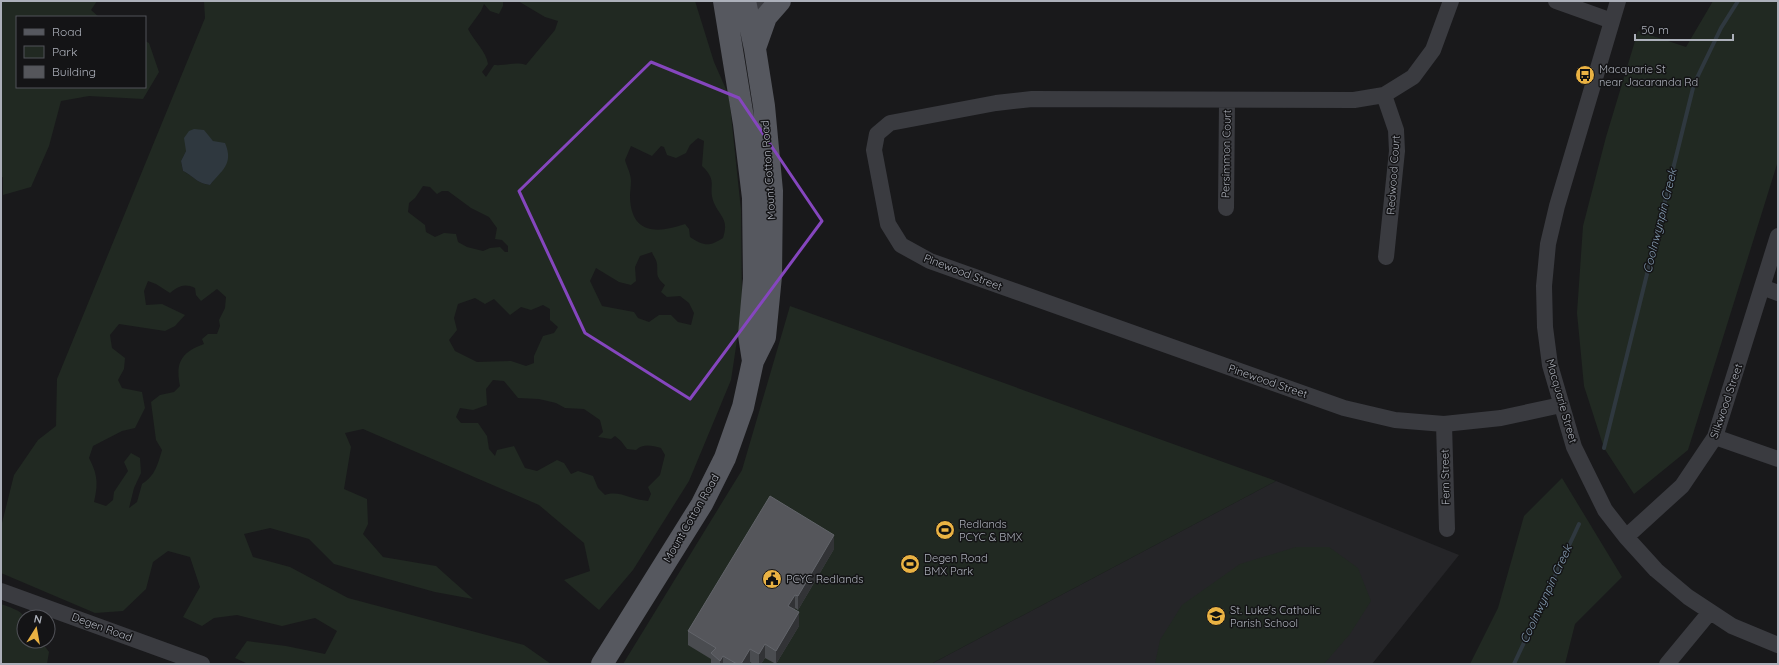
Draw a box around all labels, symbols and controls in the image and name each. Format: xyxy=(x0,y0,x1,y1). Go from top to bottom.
legend xyxy=(16,16,146,88)
scale bar xyxy=(1635,16,1733,42)
text: 50 m xyxy=(1641,22,1669,37)
text: Road xyxy=(52,24,82,39)
text: Park xyxy=(52,44,77,59)
place label: Macquarie St near Jacaranda Rd xyxy=(1599,62,1698,89)
text: Building xyxy=(52,64,96,79)
bus stop icon: Macquarie St near Jacaranda Rd xyxy=(1574,64,1596,86)
street label: Persimmon Court xyxy=(1218,109,1234,198)
street label: Mount Cotton Road xyxy=(758,120,778,220)
street label: Redwood Court xyxy=(1383,135,1403,215)
water label: Coolnwynpin Creek xyxy=(1639,166,1680,275)
street label: Pinewood Street xyxy=(922,251,1004,293)
street label: Macquarie Street xyxy=(1543,357,1581,445)
street label: Pinewood Street xyxy=(1227,361,1310,401)
street label: Silkwood Street xyxy=(1707,361,1745,440)
street label: Fern Street xyxy=(1438,449,1452,505)
street label: Mount Cotton Road xyxy=(660,471,722,565)
place label: Redlands PCYC & BMX xyxy=(959,517,1023,544)
sports icon: Redlands PCYC & BMX xyxy=(934,519,956,541)
water label: Coolnwynpin Creek xyxy=(1516,541,1576,645)
place label: Degen Road BMX Park xyxy=(924,551,988,578)
sports icon: Degen Road BMX Park xyxy=(899,553,921,575)
public building icon: PCYC Redlands xyxy=(761,568,783,590)
place label: PCYC Redlands xyxy=(786,572,863,586)
place label: St. Luke's Catholic Parish School xyxy=(1230,603,1321,630)
school or university icon: St. Luke's Catholic Parish School xyxy=(1205,605,1227,627)
north arrow xyxy=(16,609,56,649)
street label: Degen Road xyxy=(70,610,134,644)
text: N xyxy=(33,612,43,627)

